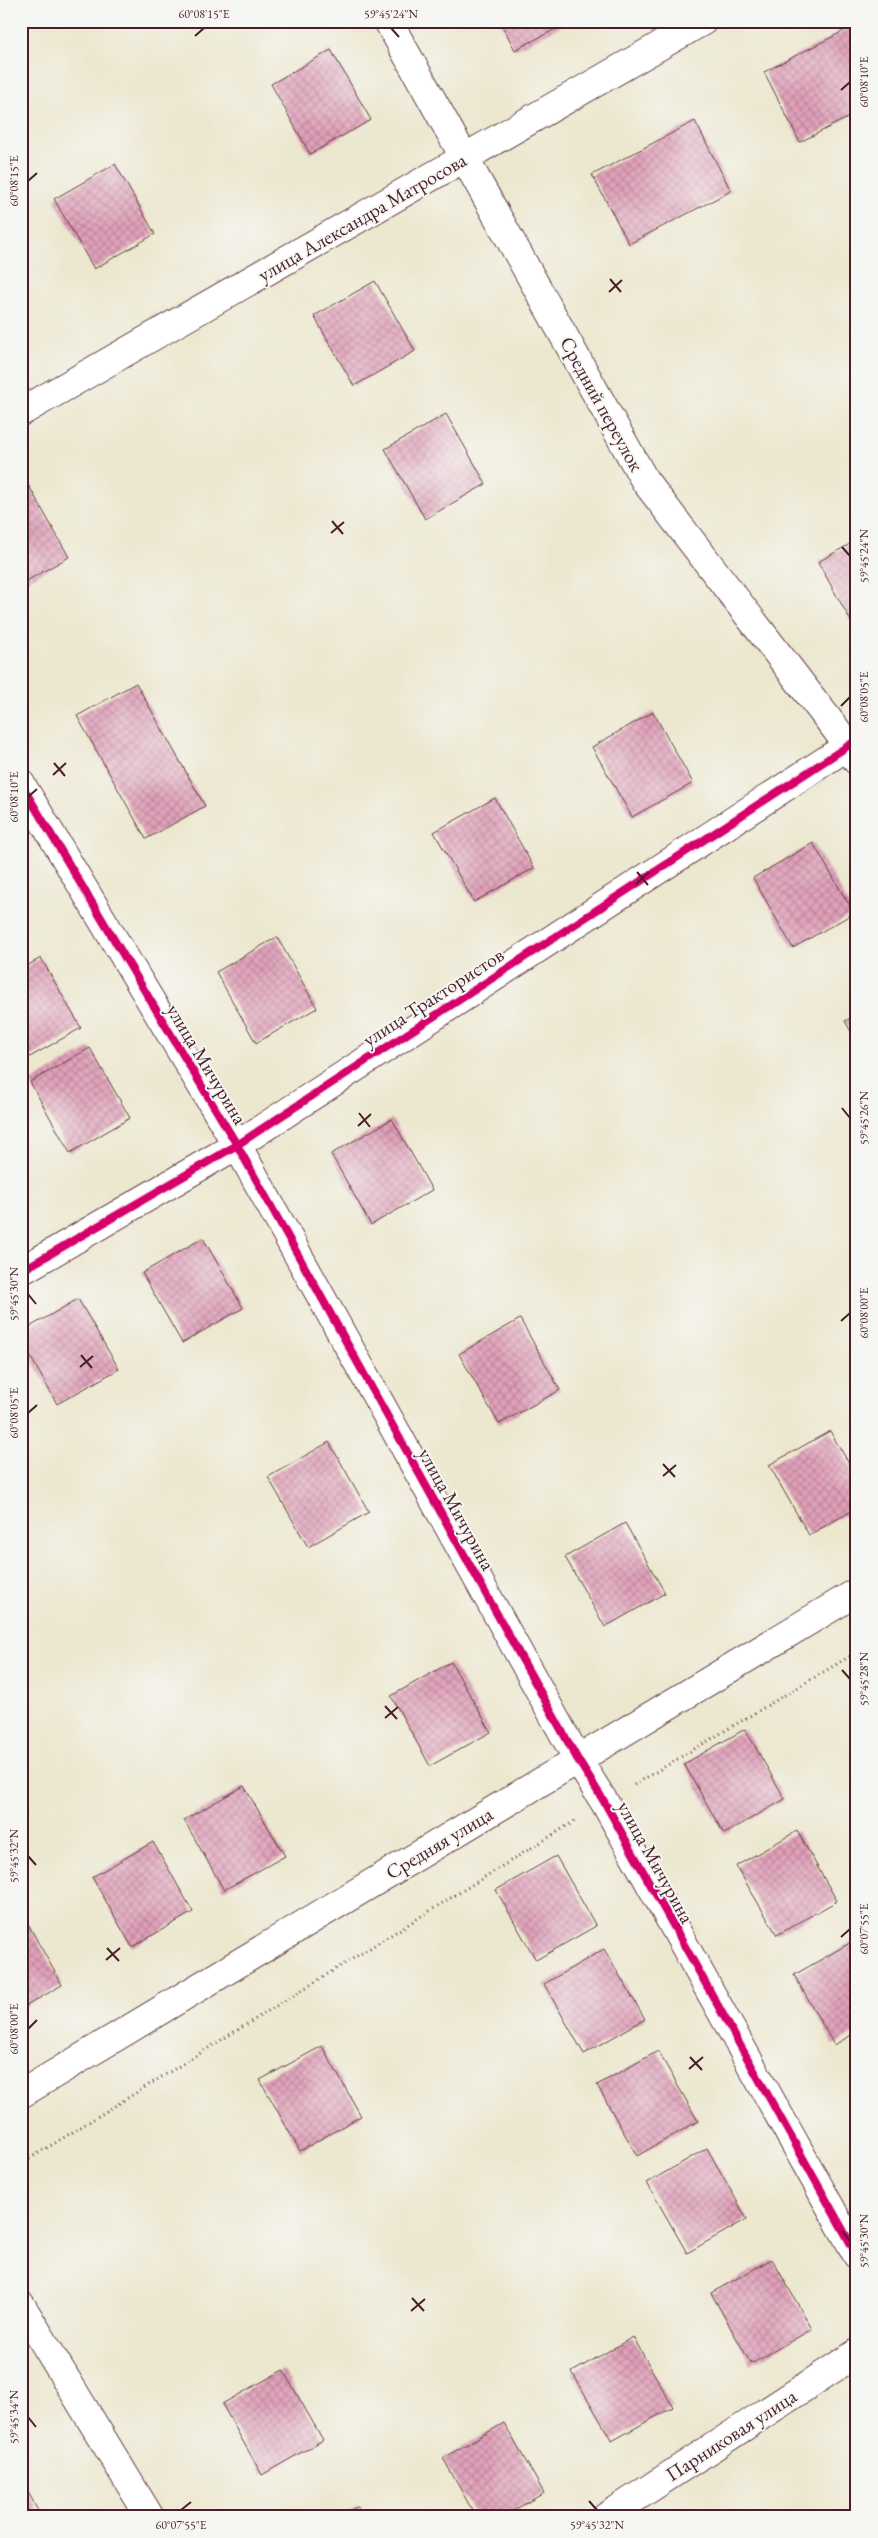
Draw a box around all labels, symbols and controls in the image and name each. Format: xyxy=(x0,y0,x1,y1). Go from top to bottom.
text: 60°08'15"E xyxy=(178,6,230,22)
text: 59°45'24"N xyxy=(364,6,418,22)
text: 60°08'10"E xyxy=(856,56,872,108)
street label: улица Александра Матросова xyxy=(253,147,471,287)
text: 60°08'15"E xyxy=(6,155,22,207)
street label: Средний переулок xyxy=(554,332,650,476)
text: 59°45'24"N xyxy=(856,529,872,583)
text: 60°08'05"E xyxy=(856,671,872,723)
text: 60°08'10"E xyxy=(6,771,22,823)
street label: улица Трактористов xyxy=(357,942,509,1052)
street label: улица Мичурина xyxy=(161,999,253,1129)
text: 59°45'26"N xyxy=(856,1091,872,1145)
text: 59°45'30"N xyxy=(6,1267,22,1321)
text: 60°08'00"E xyxy=(856,1287,872,1339)
text: 60°08'05"E xyxy=(6,1387,22,1439)
street label: улица Мичурина xyxy=(413,1443,501,1575)
text: 59°45'28"N xyxy=(856,1652,872,1706)
street label: улица Мичурина xyxy=(612,1796,700,1928)
street label: Средняя улица xyxy=(381,1801,497,1885)
text: 59°45'32"N xyxy=(6,1829,22,1883)
text: 60°07'55"E xyxy=(856,1903,872,1955)
text: 60°08'00"E xyxy=(6,2003,22,2055)
text: 59°45'30"N xyxy=(856,2214,872,2268)
street label: Парниковая улица xyxy=(661,2383,801,2487)
text: 59°45'34"N xyxy=(6,2390,22,2444)
text: 60°07'55"E xyxy=(155,2517,207,2533)
text: 59°45'32"N xyxy=(570,2517,624,2533)

